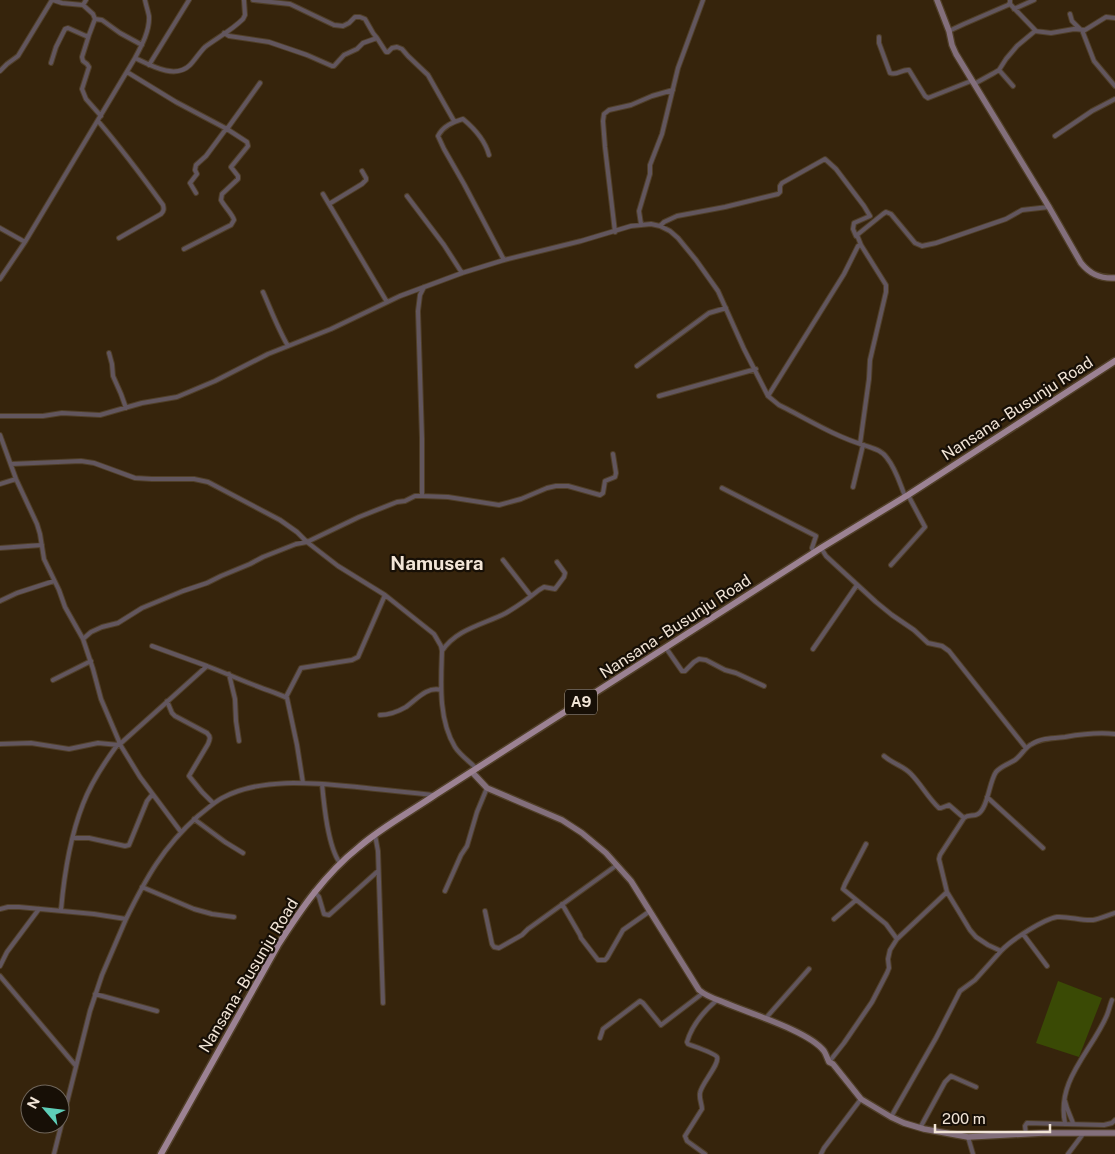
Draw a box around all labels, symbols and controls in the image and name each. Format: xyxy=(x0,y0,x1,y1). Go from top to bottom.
street label: Nansana - Busunju Road xyxy=(938,352,1096,464)
district label: Namusera xyxy=(390,552,484,574)
street label: Nansana - Busunju Road xyxy=(596,570,754,682)
road number: A9 xyxy=(565,690,597,714)
street label: Nansana - Busunju Road xyxy=(195,895,302,1056)
north arrow xyxy=(20,1084,70,1134)
text: N xyxy=(24,1094,43,1111)
scale bar xyxy=(935,1102,1050,1134)
text: 200 m xyxy=(942,1110,986,1127)

